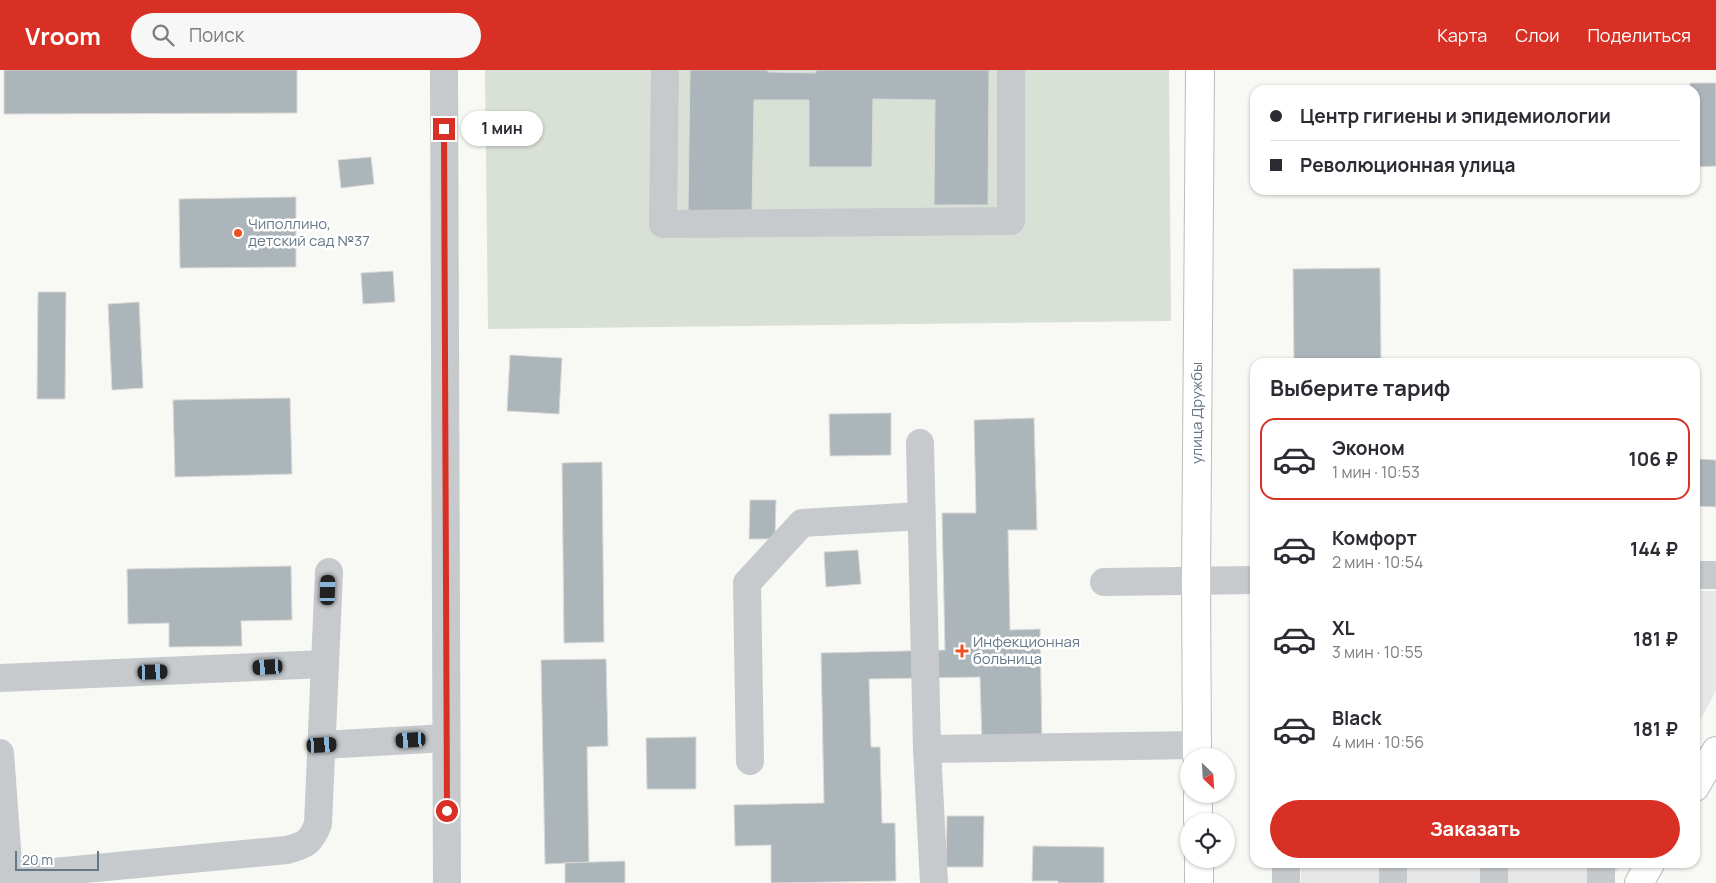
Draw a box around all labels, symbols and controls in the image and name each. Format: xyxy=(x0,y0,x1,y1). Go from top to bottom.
search box xyxy=(131,13,481,58)
text: Vroom xyxy=(25,19,101,52)
icon: search xyxy=(149,21,177,49)
text: Поиск xyxy=(189,22,244,48)
text: Карта xyxy=(1437,23,1487,47)
text: Слои xyxy=(1515,23,1559,47)
text: Поделиться xyxy=(1587,23,1691,47)
text: Центр гигиены и эпидемиологии xyxy=(1300,103,1611,129)
callout: 1 мин xyxy=(462,112,544,146)
text: 1 мин xyxy=(481,117,523,139)
route end xyxy=(433,118,455,140)
text: Революционная улица xyxy=(1300,152,1515,178)
place label: Чиполлино, детский сад №37 xyxy=(248,213,370,251)
marker: Чиполлино, детский сад №37 xyxy=(232,227,244,239)
street label: улица Дружбы xyxy=(1186,362,1207,464)
text: Выберите тариф xyxy=(1270,373,1450,403)
text: Эконом xyxy=(1332,435,1405,461)
icon: car xyxy=(1272,437,1317,482)
text: 106 ₽ xyxy=(1629,446,1678,472)
text: 1 мин · 10:53 xyxy=(1332,461,1420,483)
text: Комфорт xyxy=(1332,525,1417,551)
icon: car xyxy=(1272,527,1317,572)
text: 144 ₽ xyxy=(1630,536,1678,562)
text: 2 мин · 10:54 xyxy=(1332,551,1423,573)
car xyxy=(319,575,336,605)
text: XL xyxy=(1332,615,1355,641)
icon: car xyxy=(1272,617,1317,662)
text: 181 ₽ xyxy=(1633,626,1678,652)
place label: Инфекционная больница xyxy=(973,631,1080,669)
text: 3 мин · 10:55 xyxy=(1332,641,1423,663)
marker: Инфекционная больница xyxy=(955,644,969,658)
car xyxy=(252,659,283,675)
car xyxy=(137,664,168,680)
text: Black xyxy=(1332,705,1381,731)
icon: car xyxy=(1272,707,1317,752)
text: 181 ₽ xyxy=(1633,716,1678,742)
text: 4 мин · 10:56 xyxy=(1332,731,1424,753)
car xyxy=(395,732,426,748)
car xyxy=(306,737,337,753)
north arrow xyxy=(1180,748,1235,802)
map controls xyxy=(1180,748,1235,868)
route start xyxy=(436,800,458,822)
button: Заказать xyxy=(1270,800,1680,858)
button: locate xyxy=(1180,813,1235,868)
scale bar xyxy=(15,848,99,871)
text: 20 m xyxy=(22,850,53,869)

